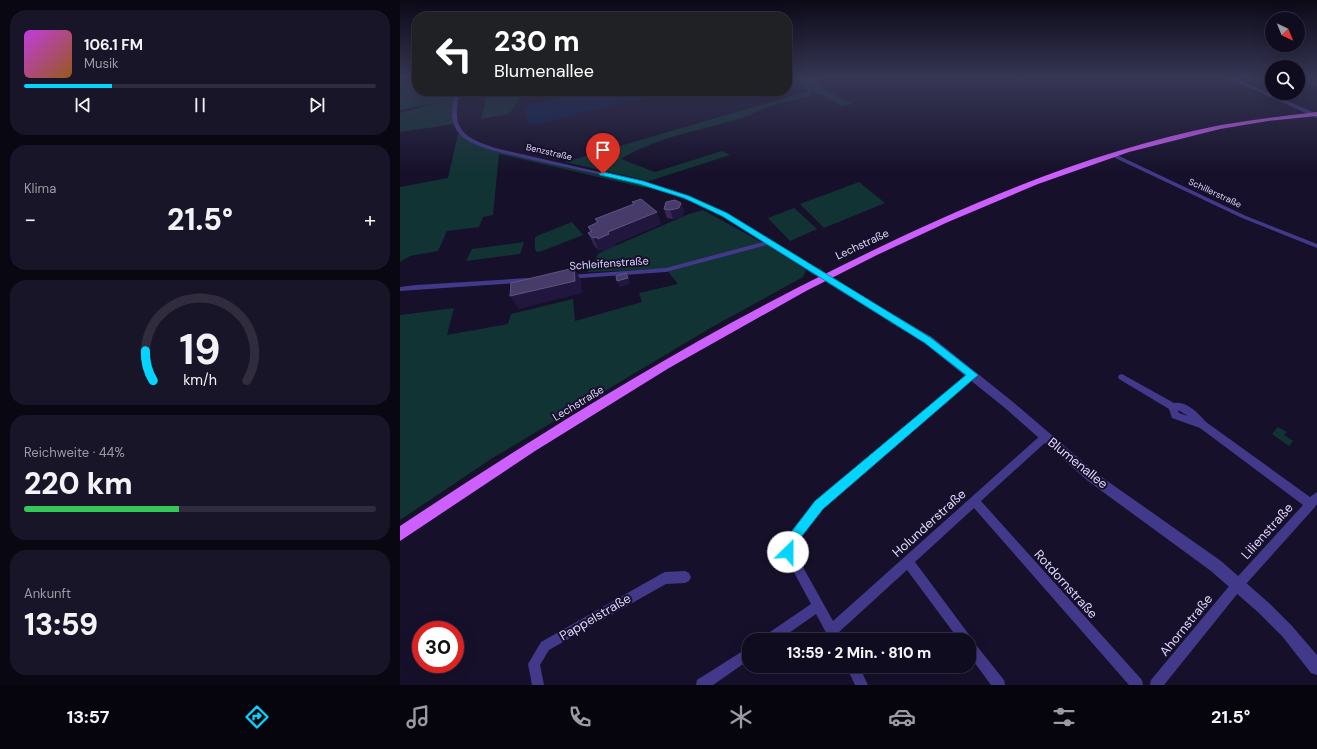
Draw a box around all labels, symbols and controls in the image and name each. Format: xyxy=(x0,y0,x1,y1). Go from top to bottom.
north arrow xyxy=(1265,12,1305,52)
map controls xyxy=(1265,12,1305,100)
text: 230 m xyxy=(494,23,580,60)
icon: left xyxy=(428,28,480,80)
text: 106.1 FM xyxy=(84,35,143,55)
text: Musik xyxy=(84,55,119,72)
text: Blumenallee xyxy=(494,59,594,83)
button: search xyxy=(1265,60,1305,100)
icon: previous xyxy=(72,94,94,116)
icon: pause xyxy=(189,94,211,116)
icon: next xyxy=(306,94,328,116)
pin xyxy=(586,133,620,174)
icon: arrive xyxy=(592,139,614,161)
street label: Benzstraße xyxy=(525,141,573,163)
street label: Schillerstraße xyxy=(1187,175,1243,211)
text: Klima xyxy=(24,180,56,197)
text: 21.5° xyxy=(167,200,233,239)
text: − xyxy=(24,205,36,234)
text: + xyxy=(364,205,376,234)
street label: Lechstraße xyxy=(833,226,891,262)
street label: Schleifenstraße xyxy=(569,253,649,273)
text: 19 xyxy=(179,322,221,376)
text: km/h xyxy=(183,370,217,388)
street label: Lechstraße xyxy=(550,382,606,424)
street label: Blumenallee xyxy=(1045,434,1111,492)
text: Reichweite · 44% xyxy=(24,444,125,461)
text: 220 km xyxy=(24,464,133,503)
street label: Holunderstraße xyxy=(888,485,970,561)
street label: Lilienstraße xyxy=(1237,499,1297,563)
position arrow xyxy=(767,531,809,573)
street label: Rotdornstraße xyxy=(1031,546,1101,622)
text: Ankunft xyxy=(24,585,71,602)
street label: Pappelstraße xyxy=(556,590,634,644)
street label: Ahornstraße xyxy=(1156,590,1216,660)
text: 13:59 xyxy=(24,605,98,644)
speed limit sign: 30 xyxy=(412,621,464,673)
text: 13:59 · 2 Min. · 810 m xyxy=(787,643,931,663)
icon: directions xyxy=(243,703,271,731)
icon: music xyxy=(404,703,432,731)
icon: phone xyxy=(566,703,594,731)
icon: climate xyxy=(727,703,755,731)
icon: car xyxy=(888,703,916,731)
icon: filters xyxy=(1050,703,1078,731)
text: 13:57 xyxy=(67,705,109,729)
text: 21.5° xyxy=(1211,705,1250,729)

